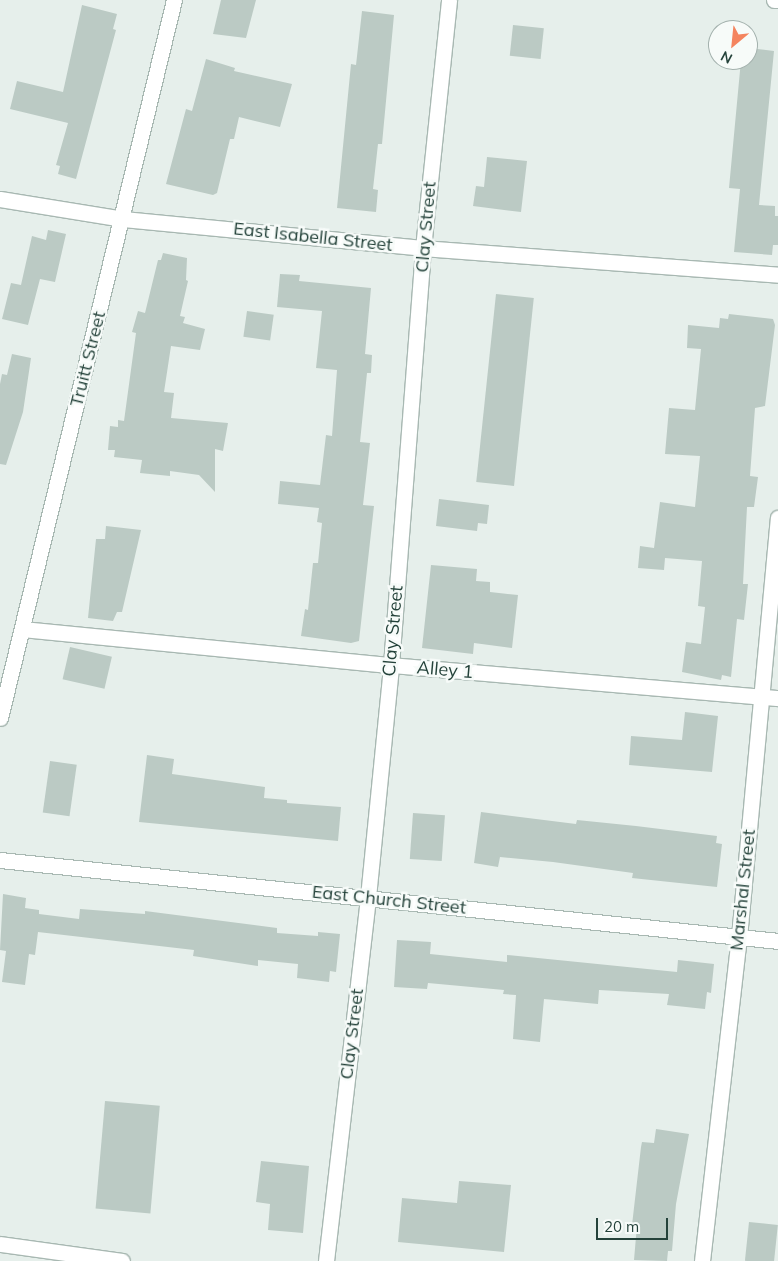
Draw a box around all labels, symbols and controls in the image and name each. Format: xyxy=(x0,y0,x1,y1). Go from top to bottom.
north arrow xyxy=(708,20,758,70)
text: N xyxy=(718,47,735,68)
street label: Clay Street xyxy=(411,181,441,273)
street label: East Isabella Street xyxy=(232,218,394,256)
street label: Truitt Street xyxy=(66,309,110,409)
street label: Clay Street xyxy=(378,585,408,677)
street label: Alley 1 xyxy=(416,657,474,683)
street label: Marshal Street xyxy=(726,828,760,952)
street label: East Church Street xyxy=(311,881,467,919)
street label: Clay Street xyxy=(336,987,368,1081)
scale bar xyxy=(598,1208,670,1240)
text: 20 m xyxy=(604,1217,639,1236)

